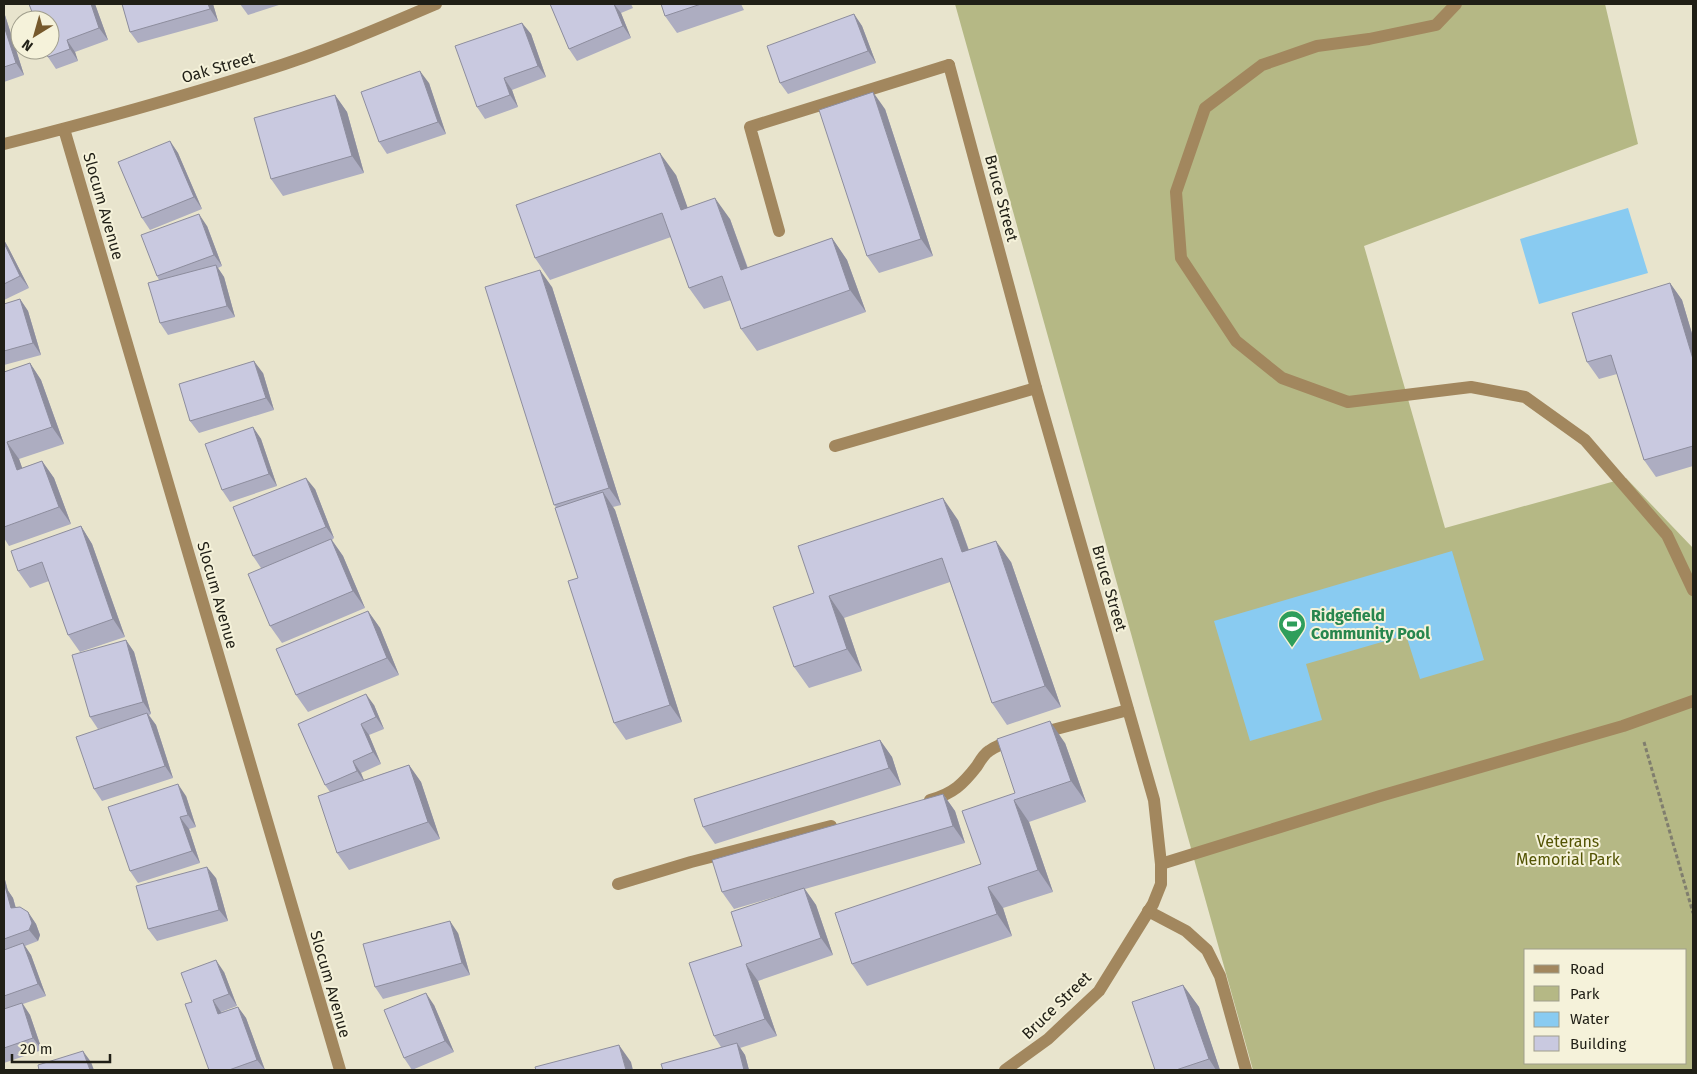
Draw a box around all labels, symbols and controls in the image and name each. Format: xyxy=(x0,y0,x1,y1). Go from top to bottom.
north arrow xyxy=(10,10,60,60)
text: N xyxy=(19,35,36,55)
street label: Oak Street xyxy=(179,48,257,87)
street label: Slocum Avenue xyxy=(79,150,128,262)
street label: Bruce Street xyxy=(981,153,1022,244)
street label: Slocum Avenue xyxy=(193,539,242,651)
street label: Bruce Street xyxy=(1088,543,1131,634)
place label: Ridgefield Community Pool xyxy=(1311,606,1430,643)
sports icon: Ridgefield Community Pool xyxy=(1277,609,1307,648)
park label: Veterans Memorial Park xyxy=(1516,832,1621,869)
street label: Slocum Avenue xyxy=(306,928,355,1040)
legend xyxy=(1524,949,1687,1064)
text: Road xyxy=(1570,960,1605,978)
street label: Bruce Street xyxy=(1018,967,1095,1043)
text: Park xyxy=(1570,985,1600,1003)
text: Water xyxy=(1570,1010,1609,1028)
scale bar xyxy=(12,1032,110,1064)
text: Building xyxy=(1570,1035,1626,1053)
text: 20 m xyxy=(20,1040,53,1058)

